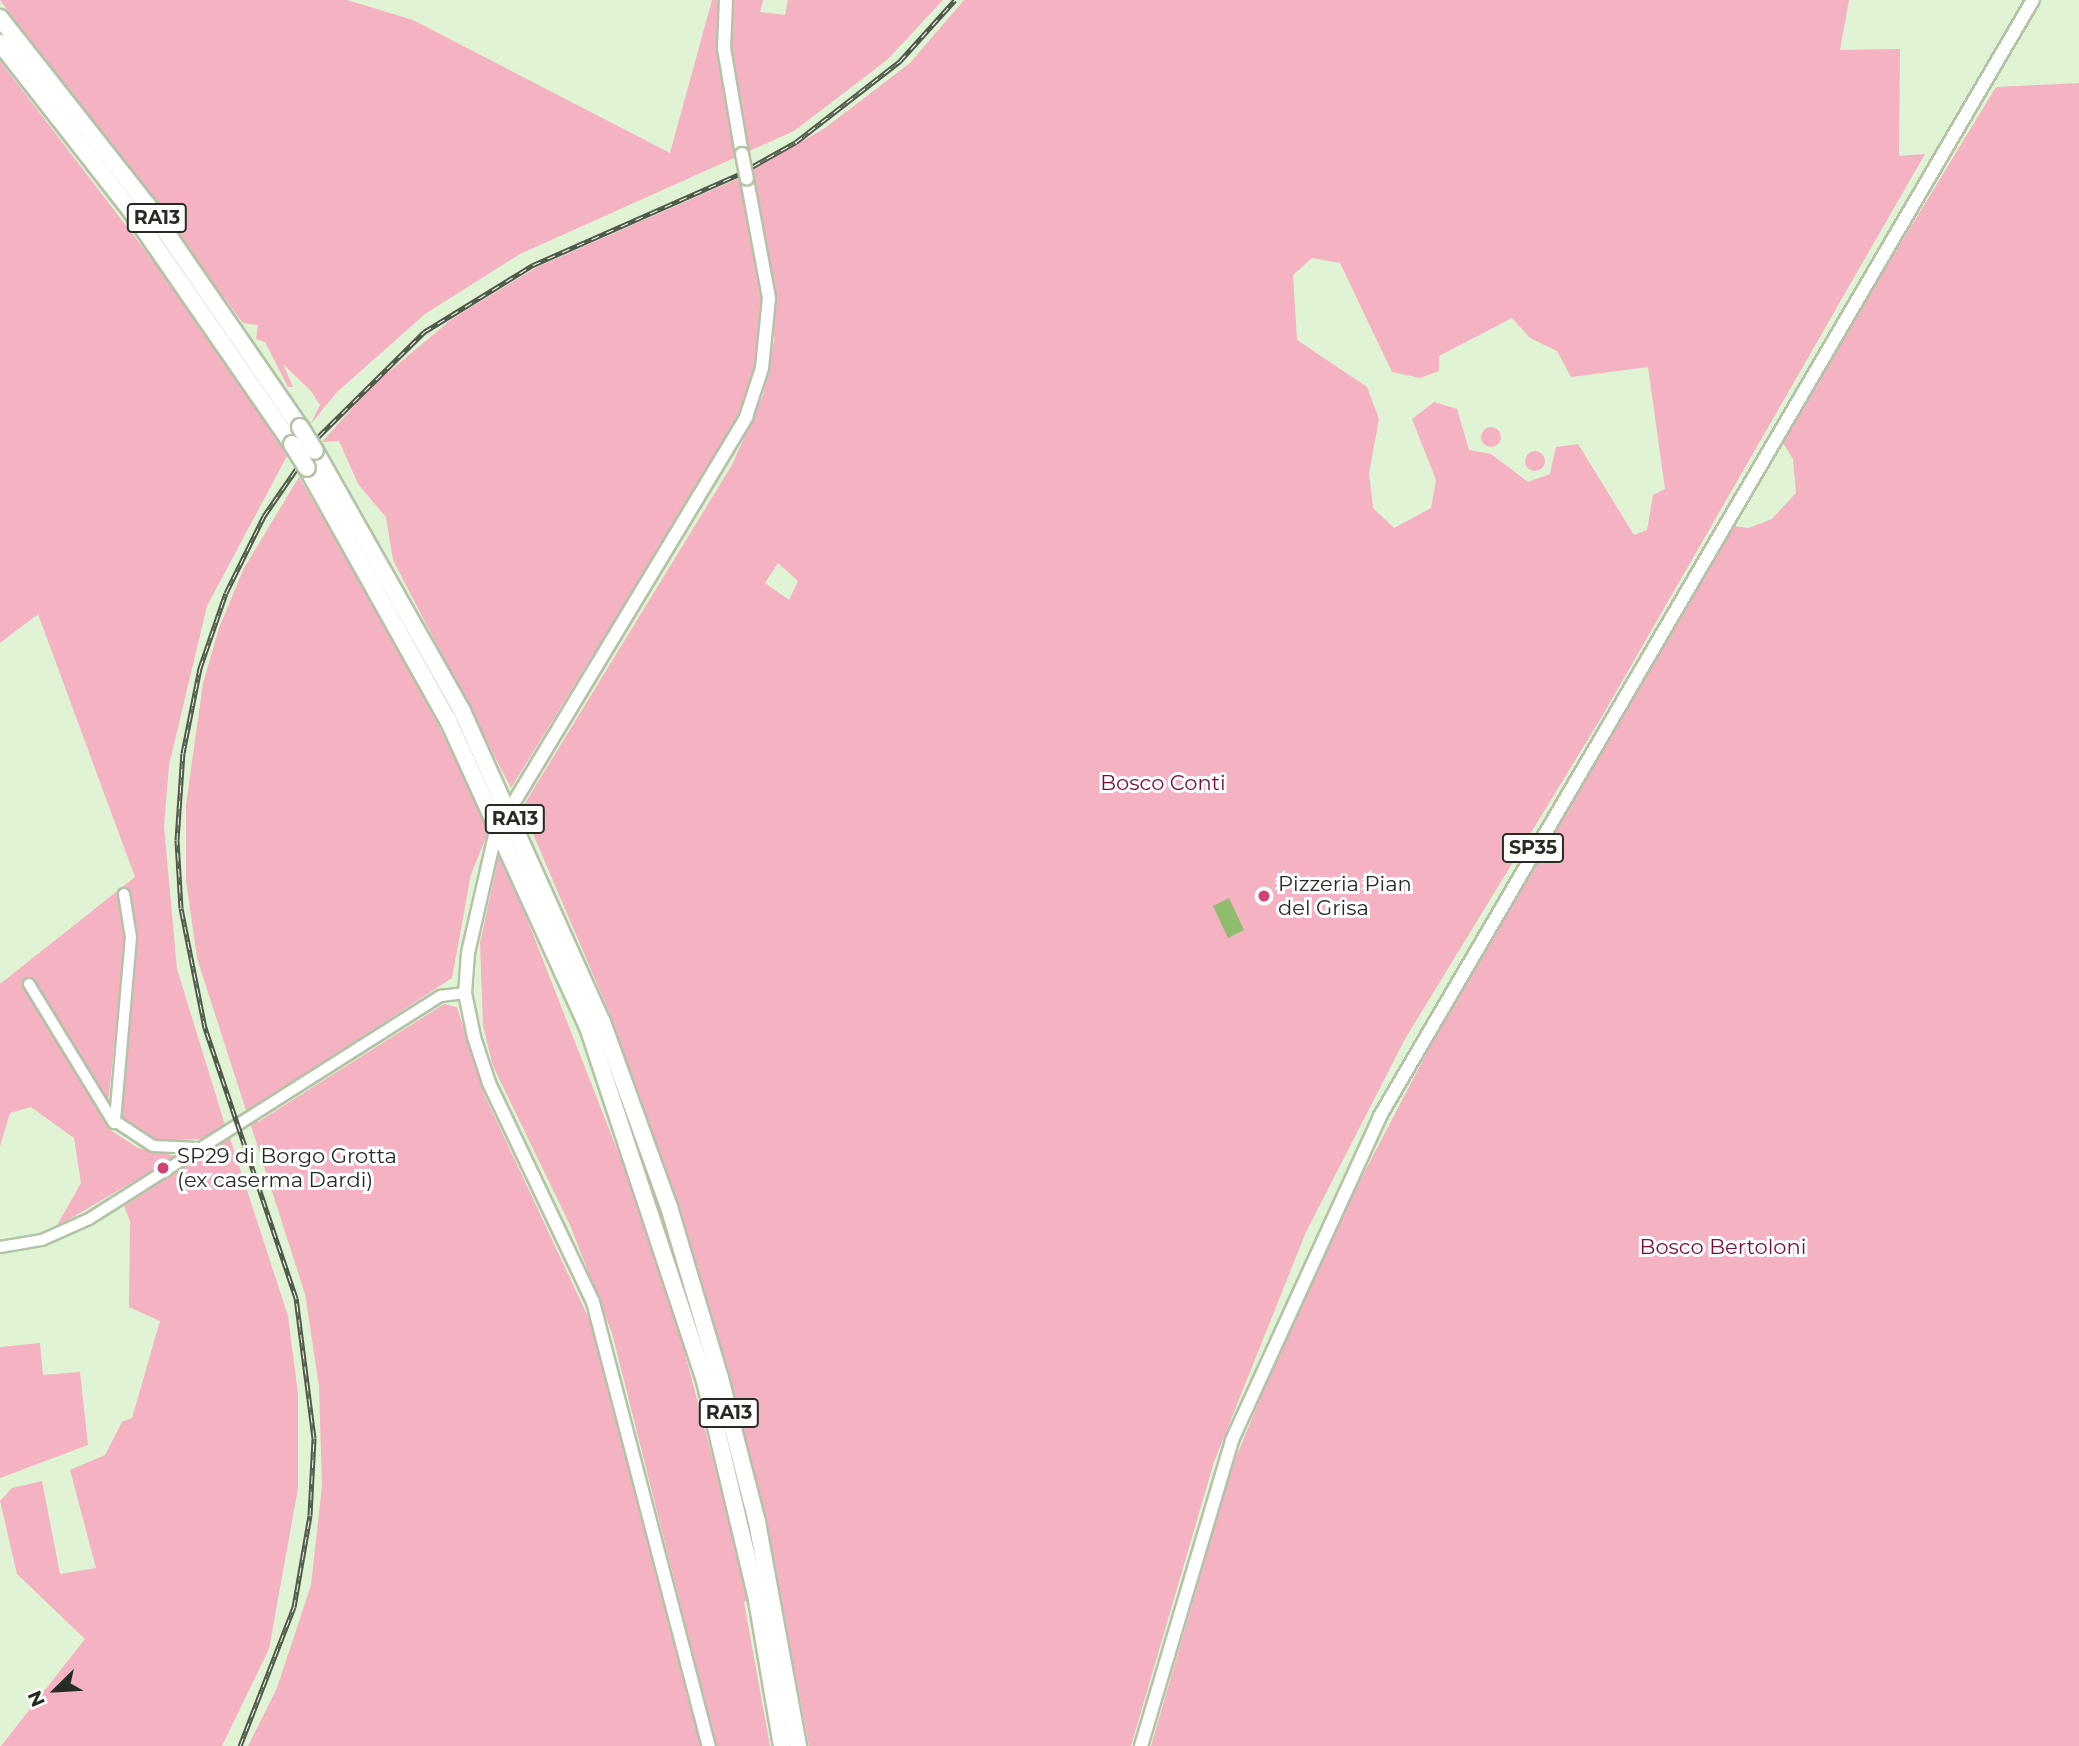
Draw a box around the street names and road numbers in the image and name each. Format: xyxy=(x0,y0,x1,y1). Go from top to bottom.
road number: RA13 xyxy=(125,202,188,233)
road number: RA13 xyxy=(484,804,546,834)
road number: SP35 xyxy=(1502,832,1564,863)
road number: RA13 xyxy=(698,1398,760,1428)

